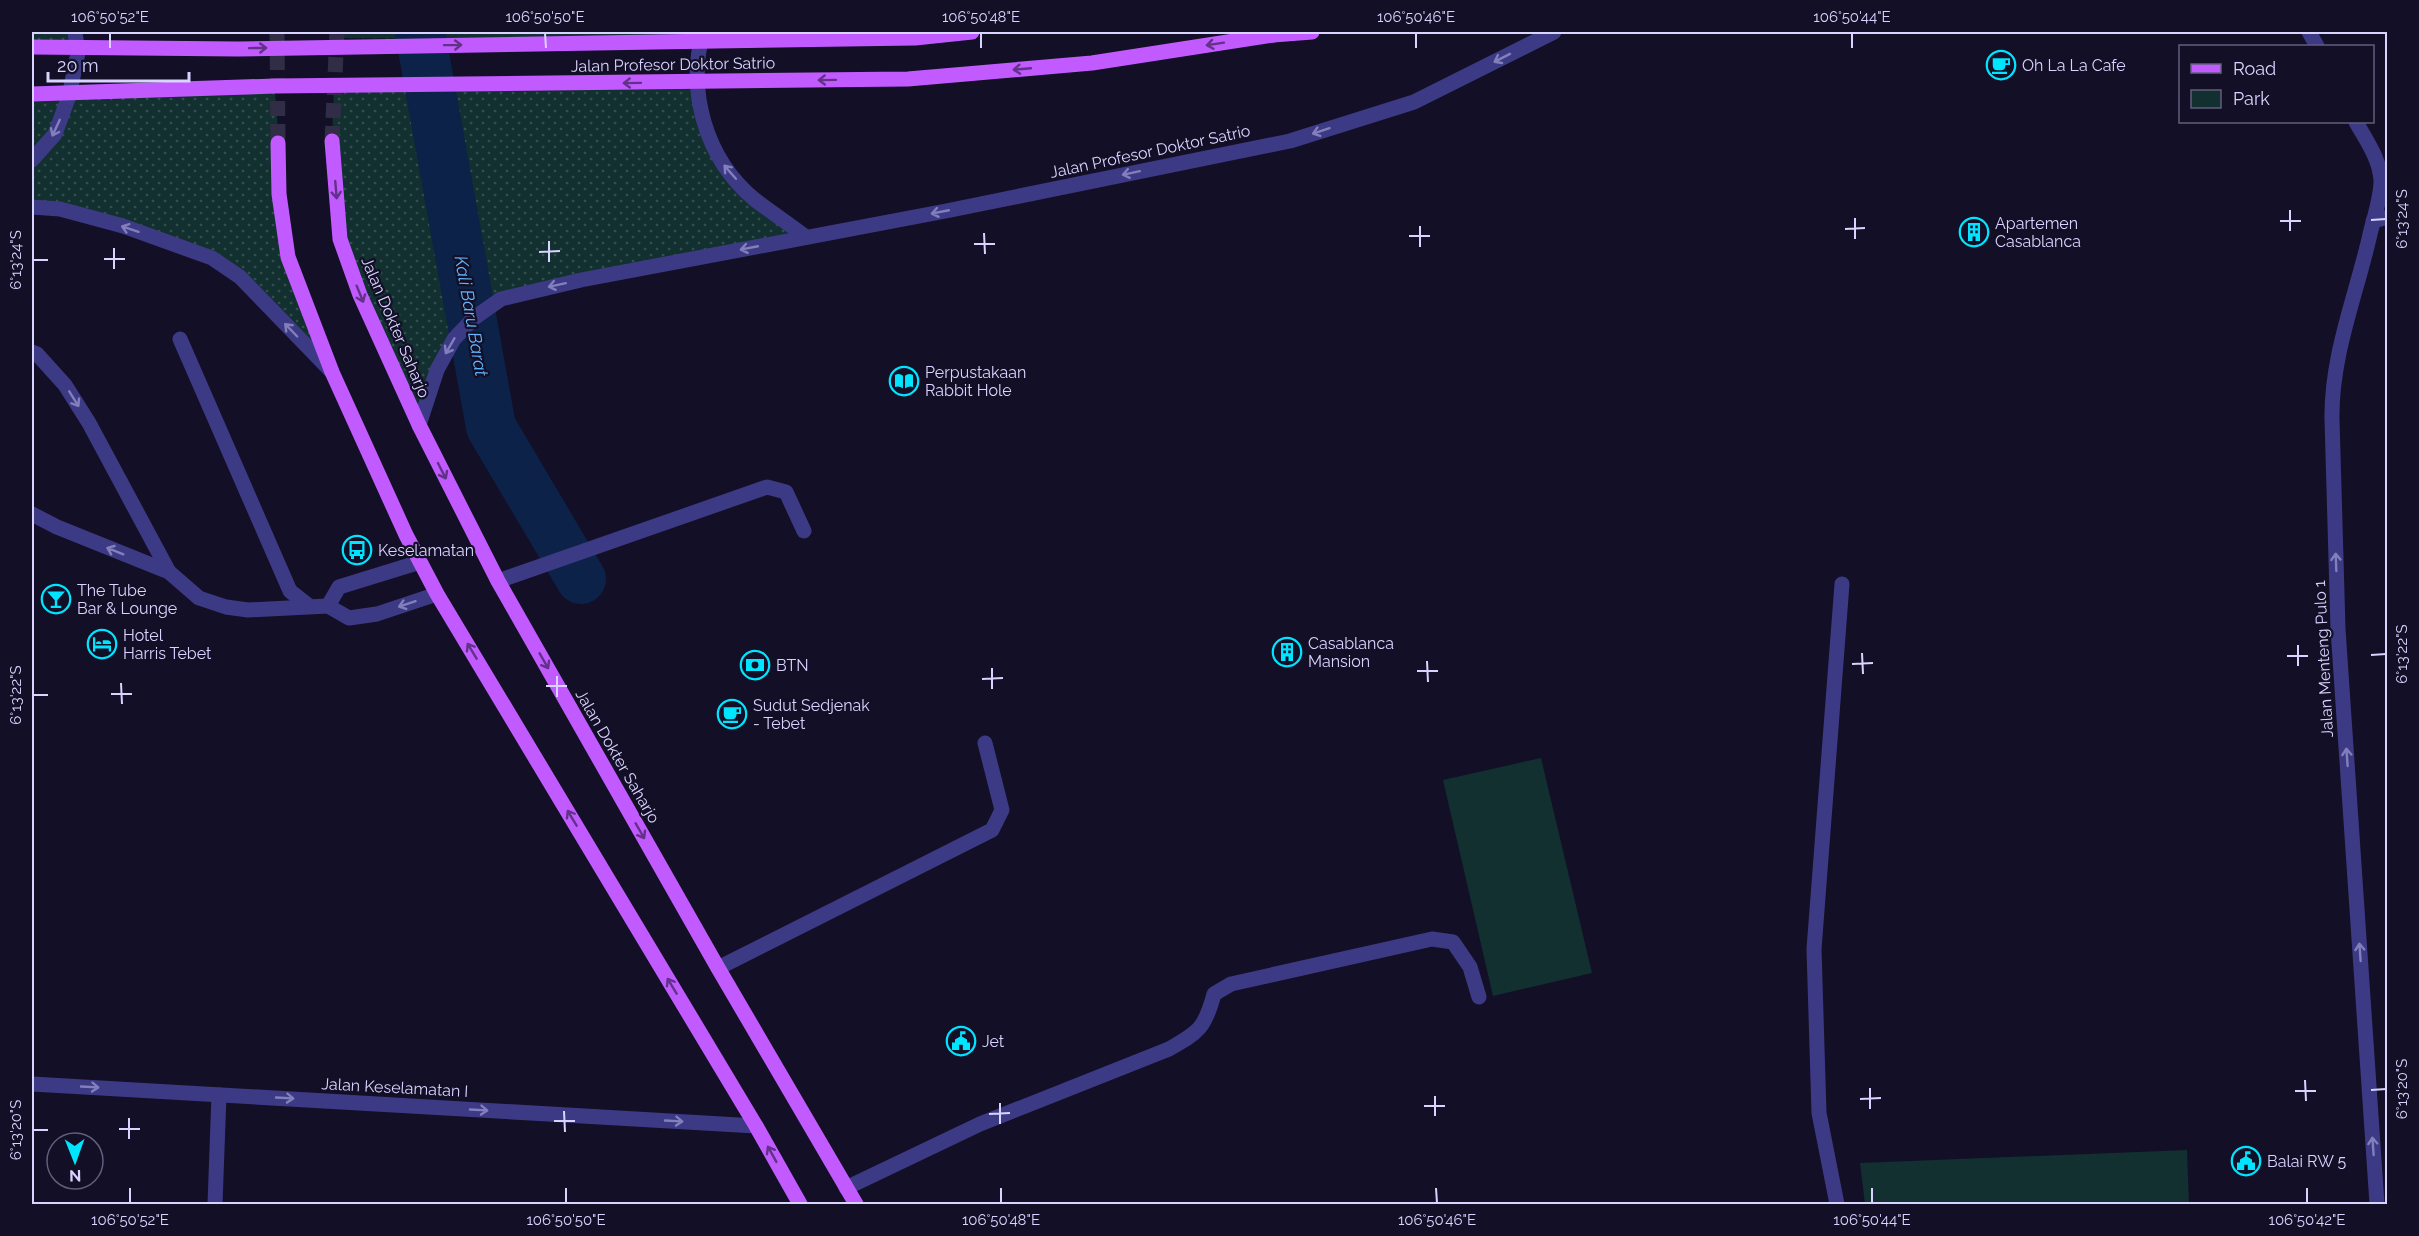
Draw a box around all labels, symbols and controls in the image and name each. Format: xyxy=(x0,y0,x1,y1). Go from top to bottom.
text: 106°50'52"E xyxy=(71,8,149,26)
text: 106°50'50"E xyxy=(505,8,585,26)
text: 106°50'48"E xyxy=(942,8,1020,26)
text: 106°50'46"E xyxy=(1377,8,1455,26)
text: 106°50'44"E xyxy=(1813,8,1891,26)
one-way arrow xyxy=(442,39,462,51)
one-way arrow xyxy=(1206,39,1225,50)
one-way arrow xyxy=(247,43,267,54)
scale bar xyxy=(48,45,189,83)
legend xyxy=(2179,45,2374,123)
cafe icon: Oh La La Cafe xyxy=(1985,49,2017,81)
one-way arrow xyxy=(1493,52,1511,64)
street label: Jalan Profesor Doktor Satrio xyxy=(571,53,775,76)
text: 20 m xyxy=(57,55,99,76)
place label: Oh La La Cafe xyxy=(2022,56,2126,75)
text: Road xyxy=(2233,58,2276,79)
one-way arrow xyxy=(1012,64,1032,75)
one-way arrow xyxy=(818,75,838,86)
one-way arrow xyxy=(623,77,643,89)
text: Park xyxy=(2233,88,2270,109)
one-way arrow xyxy=(50,119,62,137)
street label: Jalan Profesor Doktor Satrio xyxy=(1048,121,1252,182)
one-way arrow xyxy=(1312,126,1331,137)
one-way arrow xyxy=(724,164,737,180)
one-way arrow xyxy=(1122,168,1142,179)
one-way arrow xyxy=(331,179,342,199)
text: 6°13'24"S xyxy=(2393,189,2411,249)
one-way arrow xyxy=(931,207,950,218)
place label: Apartemen Casablanca xyxy=(1995,214,2081,251)
building icon: Apartemen Casablanca xyxy=(1958,216,1990,248)
one-way arrow xyxy=(121,222,140,233)
text: 6°13'24"S xyxy=(7,230,25,290)
one-way arrow xyxy=(739,243,759,254)
street label: Jalan Dokter Saharjo xyxy=(357,254,434,401)
water label: Kali Baru Barat xyxy=(451,254,492,378)
one-way arrow xyxy=(548,280,568,291)
one-way arrow xyxy=(355,284,366,303)
one-way arrow xyxy=(284,323,299,338)
one-way arrow xyxy=(444,337,456,354)
place label: Perpustakaan Rabbit Hole xyxy=(925,363,1026,400)
library icon: Perpustakaan Rabbit Hole xyxy=(888,365,920,397)
one-way arrow xyxy=(68,390,80,407)
one-way arrow xyxy=(437,461,448,479)
bus stop icon: Keselamatan xyxy=(341,534,373,566)
place label: Keselamatan xyxy=(378,541,474,560)
one-way arrow xyxy=(106,544,125,555)
one-way arrow xyxy=(2331,553,2342,573)
street label: Jalan Menteng Pulo 1 xyxy=(2310,580,2337,738)
place label: The Tube Bar & Lounge xyxy=(77,581,177,618)
bar icon: The Tube Bar & Lounge xyxy=(40,583,72,615)
one-way arrow xyxy=(398,599,417,610)
text: 6°13'22"S xyxy=(2393,624,2411,684)
place label: Hotel Harris Tebet xyxy=(123,626,212,663)
hotel icon: Hotel Harris Tebet xyxy=(86,628,118,660)
place label: Casablanca Mansion xyxy=(1308,634,1394,671)
building icon: Casablanca Mansion xyxy=(1271,636,1303,668)
one-way arrow xyxy=(465,643,477,660)
bank icon: BTN xyxy=(739,649,771,681)
one-way arrow xyxy=(538,652,550,669)
place label: BTN xyxy=(776,656,809,675)
text: 6°13'22"S xyxy=(7,665,25,725)
street label: Jalan Dokter Saharjo xyxy=(571,686,664,827)
place label: Sudut Sedjenak - Tebet xyxy=(753,696,870,733)
cafe icon: Sudut Sedjenak - Tebet xyxy=(716,698,748,730)
one-way arrow xyxy=(2341,748,2352,767)
one-way arrow xyxy=(566,810,578,827)
one-way arrow xyxy=(634,822,646,839)
one-way arrow xyxy=(2354,942,2365,962)
one-way arrow xyxy=(666,978,678,995)
public building icon: Jet xyxy=(945,1025,977,1057)
place label: Jet xyxy=(982,1032,1005,1051)
text: 6°13'20"S xyxy=(2393,1059,2411,1119)
street label: Jalan Keselamatan I xyxy=(321,1074,469,1101)
one-way arrow xyxy=(79,1082,99,1093)
one-way arrow xyxy=(274,1093,294,1104)
text: 6°13'20"S xyxy=(7,1100,25,1160)
one-way arrow xyxy=(469,1104,489,1115)
one-way arrow xyxy=(663,1116,683,1127)
north arrow xyxy=(45,1131,105,1191)
one-way arrow xyxy=(2367,1137,2378,1157)
one-way arrow xyxy=(765,1145,777,1162)
public building icon: Balai RW 5 xyxy=(2230,1145,2262,1177)
place label: Balai RW 5 xyxy=(2267,1152,2346,1171)
text: N xyxy=(69,1166,82,1185)
text: 106°50'52"E xyxy=(91,1211,169,1229)
text: 106°50'50"E xyxy=(526,1211,606,1229)
text: 106°50'48"E xyxy=(962,1211,1040,1229)
text: 106°50'46"E xyxy=(1398,1211,1476,1229)
text: 106°50'44"E xyxy=(1833,1211,1911,1229)
text: 106°50'42"E xyxy=(2269,1211,2346,1229)

